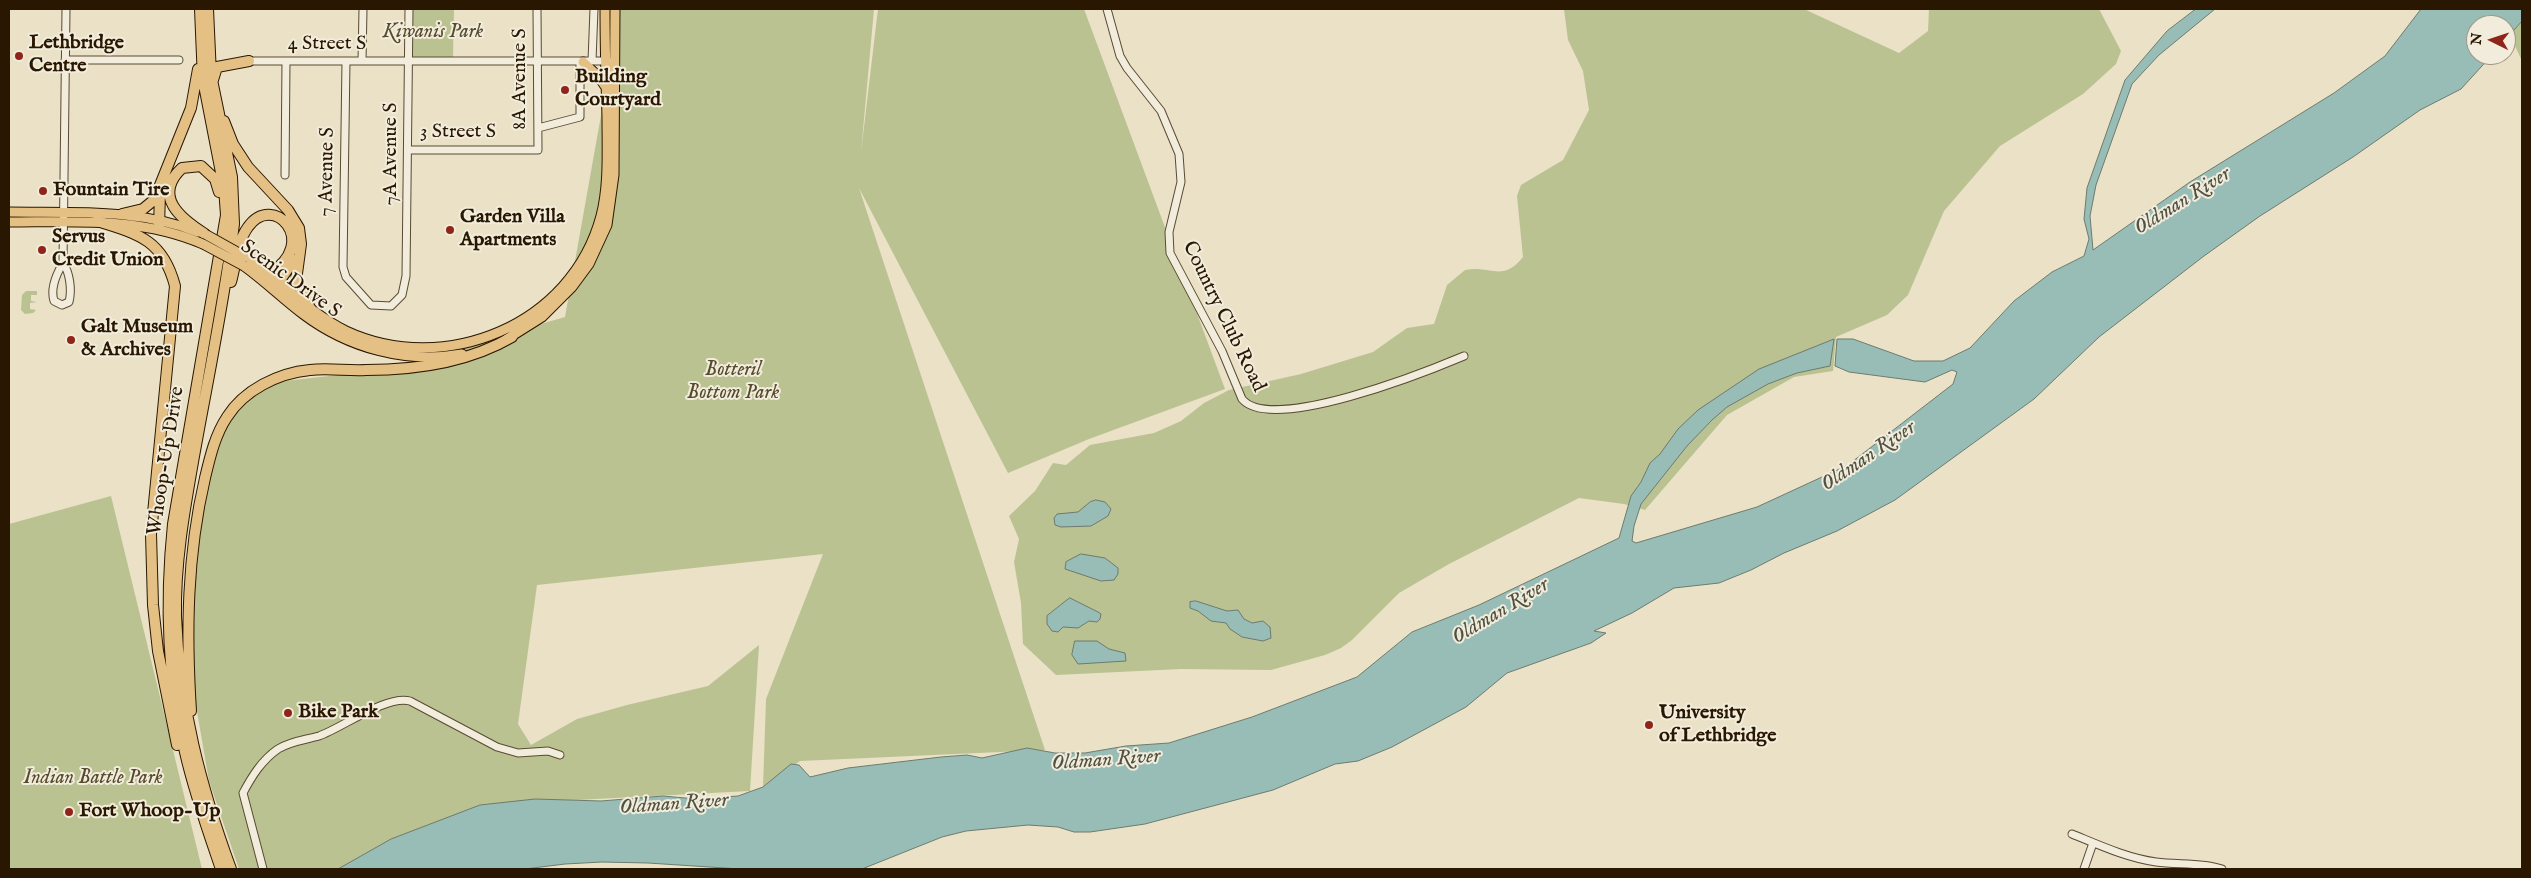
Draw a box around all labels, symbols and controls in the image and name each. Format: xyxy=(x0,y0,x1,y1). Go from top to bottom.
north arrow xyxy=(2466,15,2516,65)
park label: Kiwanis Park xyxy=(383,21,483,45)
street label: 8A Avenue S xyxy=(509,28,533,130)
place label: Lethbridge Centre xyxy=(29,32,124,79)
text: N xyxy=(2468,32,2486,46)
street label: 4 Street S xyxy=(288,33,366,57)
marker: Lethbridge Centre xyxy=(13,50,25,62)
place label: Building Courtyard xyxy=(575,66,661,113)
marker: Building Courtyard xyxy=(559,84,571,96)
street label: 7A Avenue S xyxy=(380,103,404,205)
street label: 3 Street S xyxy=(420,121,496,145)
street label: 7 Avenue S xyxy=(315,127,341,217)
water label: Oldman River xyxy=(2130,162,2236,242)
place label: Fountain Tire xyxy=(53,179,170,203)
marker: Fountain Tire xyxy=(37,185,49,197)
place label: Garden Villa Apartments xyxy=(460,206,565,253)
marker: Garden Villa Apartments xyxy=(444,224,456,236)
place label: Servus Credit Union xyxy=(52,226,164,273)
street label: Scenic Drive S xyxy=(235,236,345,324)
street label: Country Club Road xyxy=(1176,238,1270,396)
marker: Servus Credit Union xyxy=(36,244,48,256)
place label: Galt Museum & Archives xyxy=(81,316,193,363)
marker: Galt Museum & Archives xyxy=(65,334,77,346)
park label: Botteril Bottom Park xyxy=(687,359,779,406)
street label: Whoop-Up Drive xyxy=(143,385,191,537)
water label: Oldman River xyxy=(1817,416,1921,498)
water label: Oldman River xyxy=(1448,573,1554,651)
place label: Bike Park xyxy=(298,701,379,725)
place label: University of Lethbridge xyxy=(1659,702,1776,749)
marker: Bike Park xyxy=(282,707,294,719)
marker: University of Lethbridge xyxy=(1643,719,1655,731)
water label: Oldman River xyxy=(1051,745,1161,777)
park label: Indian Battle Park xyxy=(24,767,162,791)
water label: Oldman River xyxy=(619,789,729,821)
place label: Fort Whoop-Up xyxy=(79,800,220,824)
marker: Fort Whoop-Up xyxy=(63,806,75,818)

